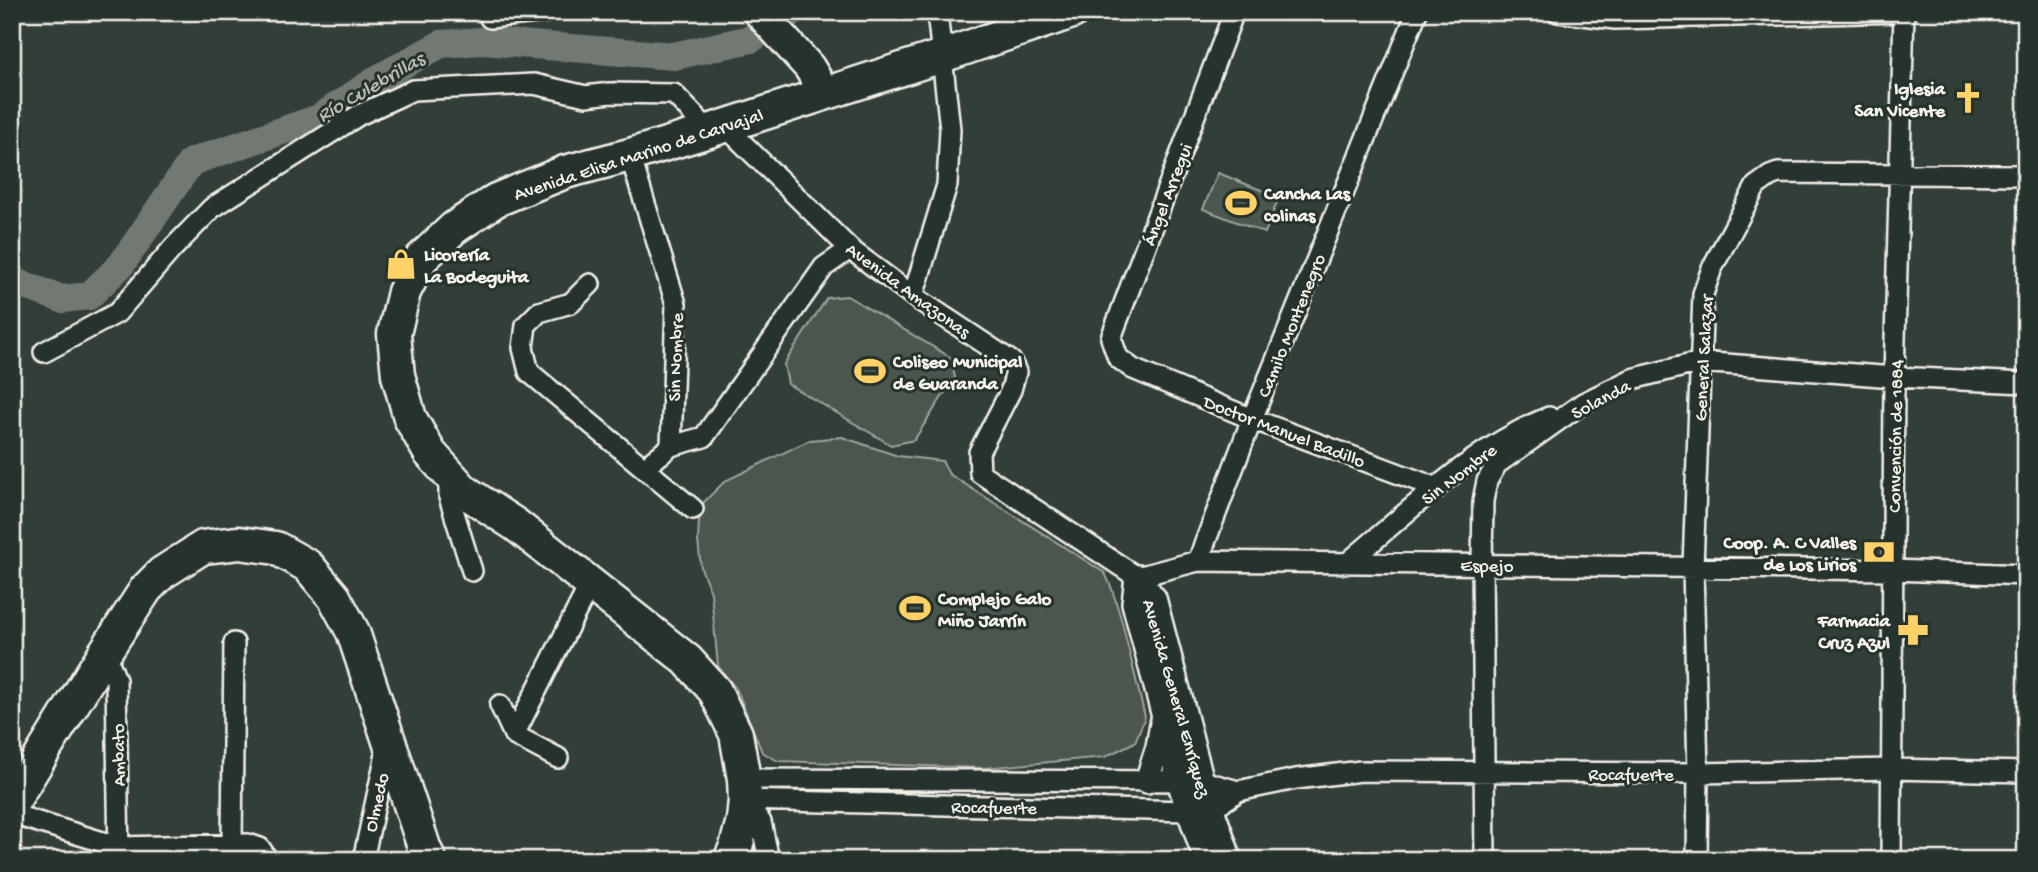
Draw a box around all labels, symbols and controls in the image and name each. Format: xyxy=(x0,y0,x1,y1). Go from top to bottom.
water label: Río Culebrillas xyxy=(314,47,432,130)
place label: Iglesia San Vicente xyxy=(1855,79,1946,124)
church icon: Iglesia San Vicente xyxy=(1951,81,1985,115)
street label: Avenida Elisa Marino de Carvajal xyxy=(511,105,767,208)
street label: Ángel Arregui xyxy=(1139,141,1199,250)
place label: Cancha Las colinas xyxy=(1263,184,1351,229)
sports icon: Cancha Las colinas xyxy=(1224,186,1258,220)
street label: Avenida Amazonas xyxy=(840,239,975,345)
place label: Licorería La Bodeguita xyxy=(424,245,530,290)
shop icon: Licorería La Bodeguita xyxy=(384,247,418,281)
street label: Camilo Montenegro xyxy=(1254,251,1333,401)
street label: General Salazar xyxy=(1691,292,1720,422)
street label: Sin Nombre xyxy=(664,312,691,402)
place label: Coliseo Municipal de Guaranda xyxy=(892,352,1023,397)
sports icon: Coliseo Municipal de Guaranda xyxy=(853,354,887,388)
street label: Convención de 1884 xyxy=(1885,359,1910,513)
street label: Solanda xyxy=(1568,375,1637,426)
street label: Doctor Manuel Badillo xyxy=(1198,391,1368,475)
street label: Sin Nombre xyxy=(1418,440,1503,512)
place label: Coop. A. C Valles de Los Lirios xyxy=(1722,533,1857,578)
bank icon: Coop. A. C Valles de Los Lirios xyxy=(1862,535,1896,569)
street label: Espejo xyxy=(1460,556,1514,579)
place label: Complejo Galo Miño Jarrín xyxy=(937,589,1052,634)
sports icon: Complejo Galo Miño Jarrín xyxy=(898,591,932,625)
street label: Avenida General Enríquez xyxy=(1135,597,1214,801)
place label: Farmacia Cruz Azul xyxy=(1817,611,1891,656)
pharmacy icon: Farmacia Cruz Azul xyxy=(1896,613,1930,647)
street label: Ambato xyxy=(108,723,133,787)
street label: Rocafuerte xyxy=(1588,765,1674,788)
street label: Olmedo xyxy=(360,771,396,835)
street label: Rocafuerte xyxy=(951,797,1037,822)

